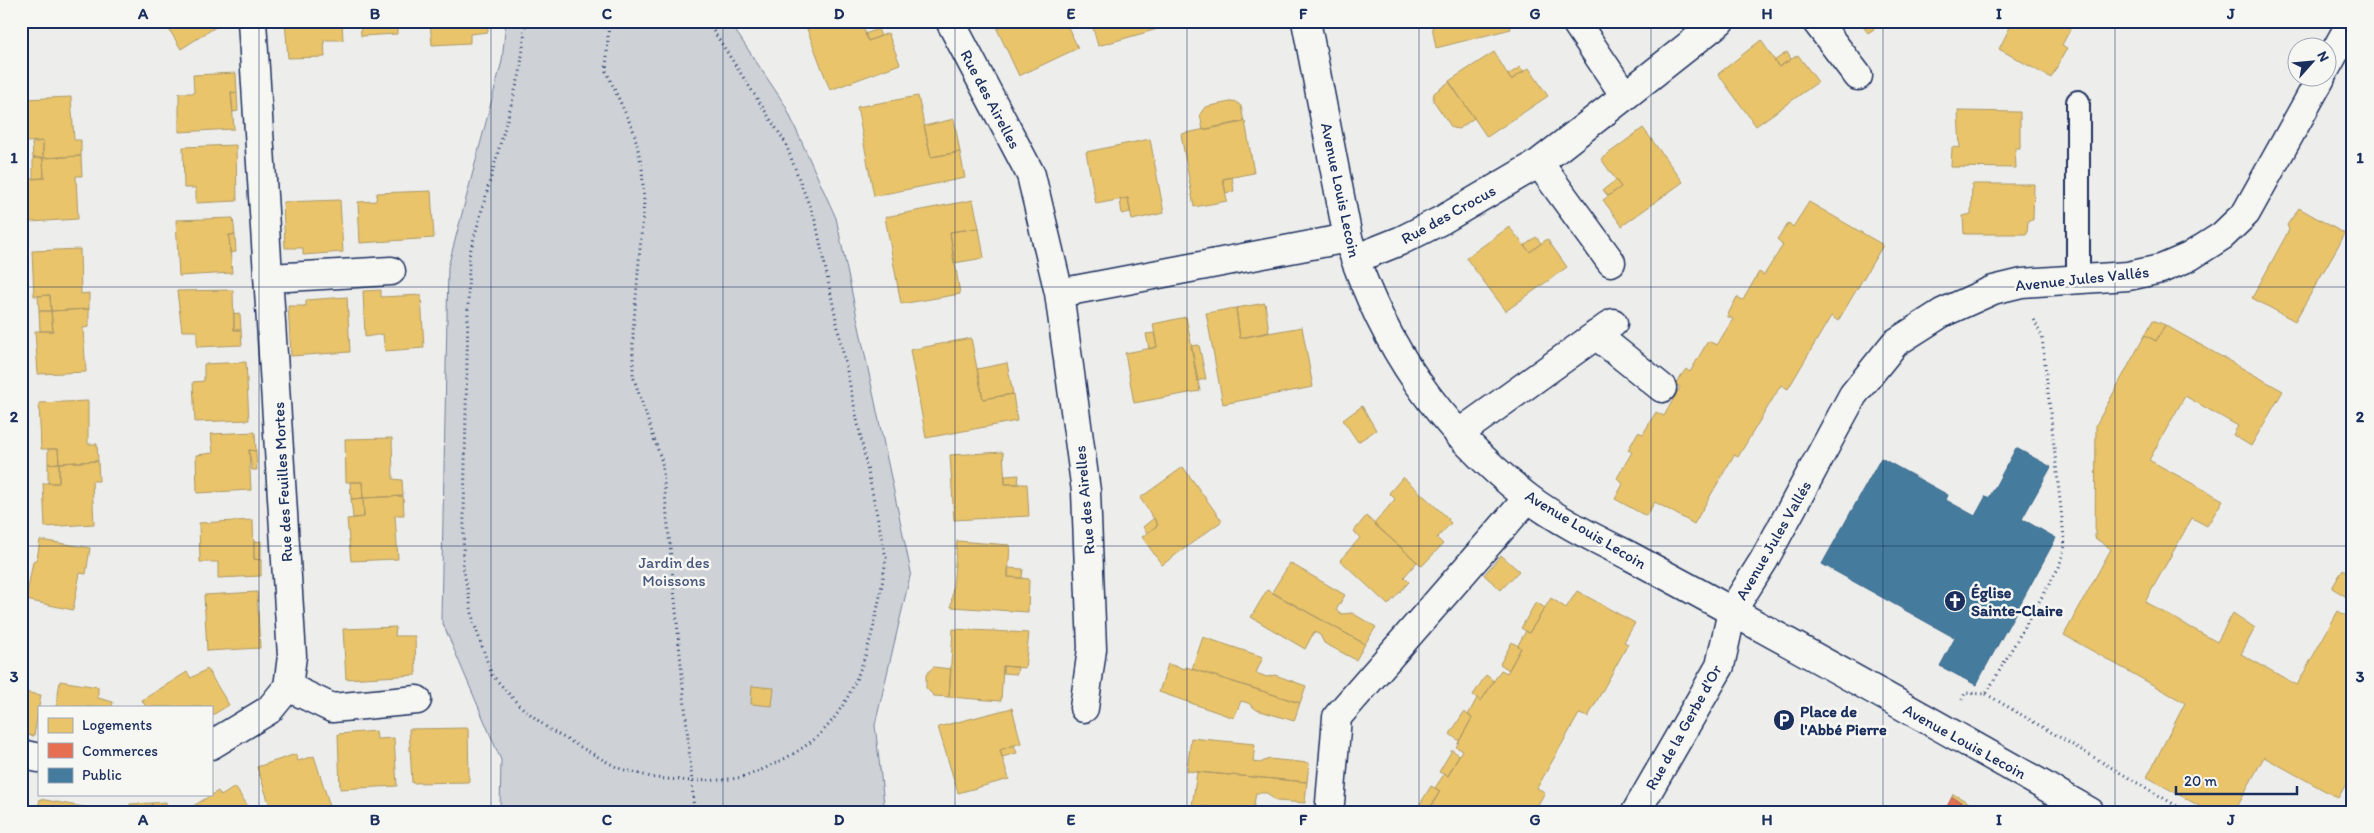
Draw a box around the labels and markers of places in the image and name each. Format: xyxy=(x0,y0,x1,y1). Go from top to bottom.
place label: Église Sainte-Claire xyxy=(1971,583,2063,620)
church icon: Église Sainte-Claire xyxy=(1943,589,1967,613)
place label: Place de l'Abbé Pierre xyxy=(1800,702,1887,739)
parking icon: Place de l'Abbé Pierre xyxy=(1772,708,1796,732)

